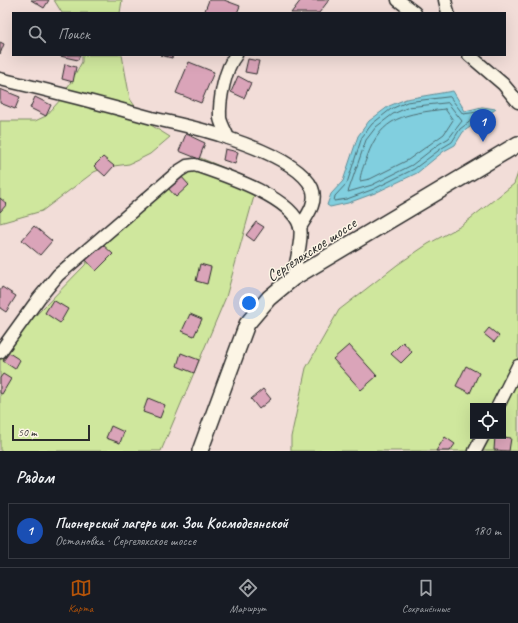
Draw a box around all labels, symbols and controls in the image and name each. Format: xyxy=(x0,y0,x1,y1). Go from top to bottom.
search box xyxy=(12,12,506,56)
icon: search xyxy=(26,23,48,45)
text: Поиск xyxy=(58,25,90,44)
pin: 1 xyxy=(470,109,496,142)
street label: Сергеляхское шоссе xyxy=(263,212,362,286)
your location xyxy=(239,293,259,313)
map controls xyxy=(470,403,506,439)
button: locate xyxy=(470,403,506,439)
scale bar xyxy=(12,423,90,442)
text: 50 m xyxy=(18,425,37,439)
text: Рядом xyxy=(16,467,54,488)
text: Пионерский лагерь им. Зои Космодеянской xyxy=(55,514,288,533)
text: 1 xyxy=(27,523,33,539)
text: 180 m xyxy=(473,523,501,539)
text: Остановка · Сергеляхское шоссе xyxy=(55,533,196,549)
tab: Карта xyxy=(68,577,93,615)
tab: Маршрут xyxy=(230,577,266,615)
tab: Сохранённые xyxy=(402,577,450,615)

